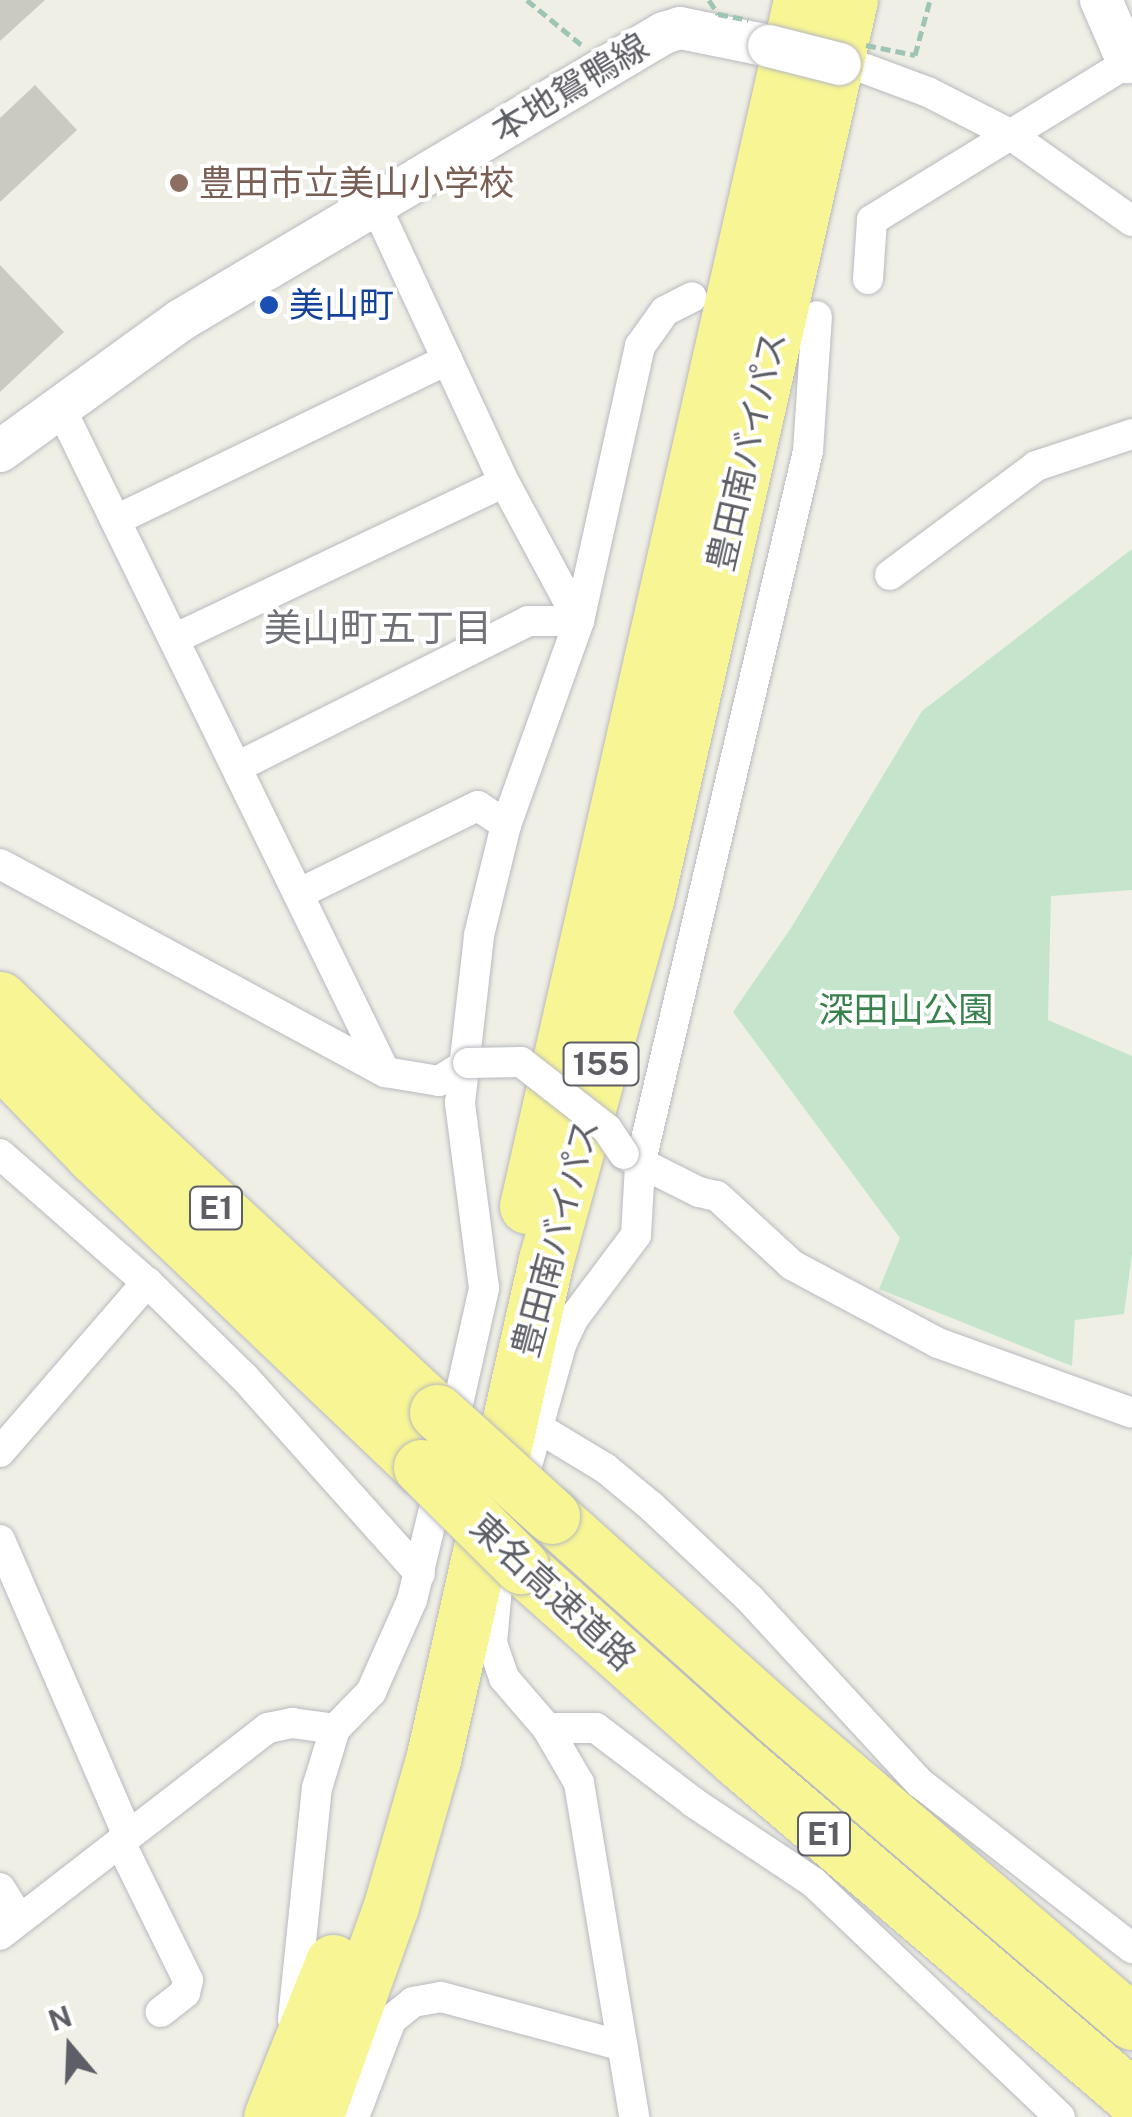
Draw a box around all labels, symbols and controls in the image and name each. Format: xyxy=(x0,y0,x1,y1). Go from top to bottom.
street label: 本地鴛鴨線 xyxy=(484,25,656,151)
place label: 豊田市立美山小学校 xyxy=(199,162,514,204)
marker: 豊田市立美山小学校 xyxy=(168,172,190,194)
place label: 美山町 xyxy=(289,284,394,326)
marker: 美山町 xyxy=(258,294,280,316)
street label: 豊田南バイパス xyxy=(699,327,795,575)
district label: 美山町五丁目 xyxy=(264,605,492,651)
park label: 深田山公園 xyxy=(819,989,993,1031)
road number: 155 xyxy=(561,1037,641,1091)
street label: 豊田南バイパス xyxy=(504,1114,608,1362)
road number: E1 xyxy=(188,1181,244,1235)
street label: 東名高速道路 xyxy=(462,1505,644,1679)
road number: E1 xyxy=(796,1807,852,1861)
north arrow xyxy=(20,1997,120,2097)
text: N xyxy=(44,1999,76,2037)

